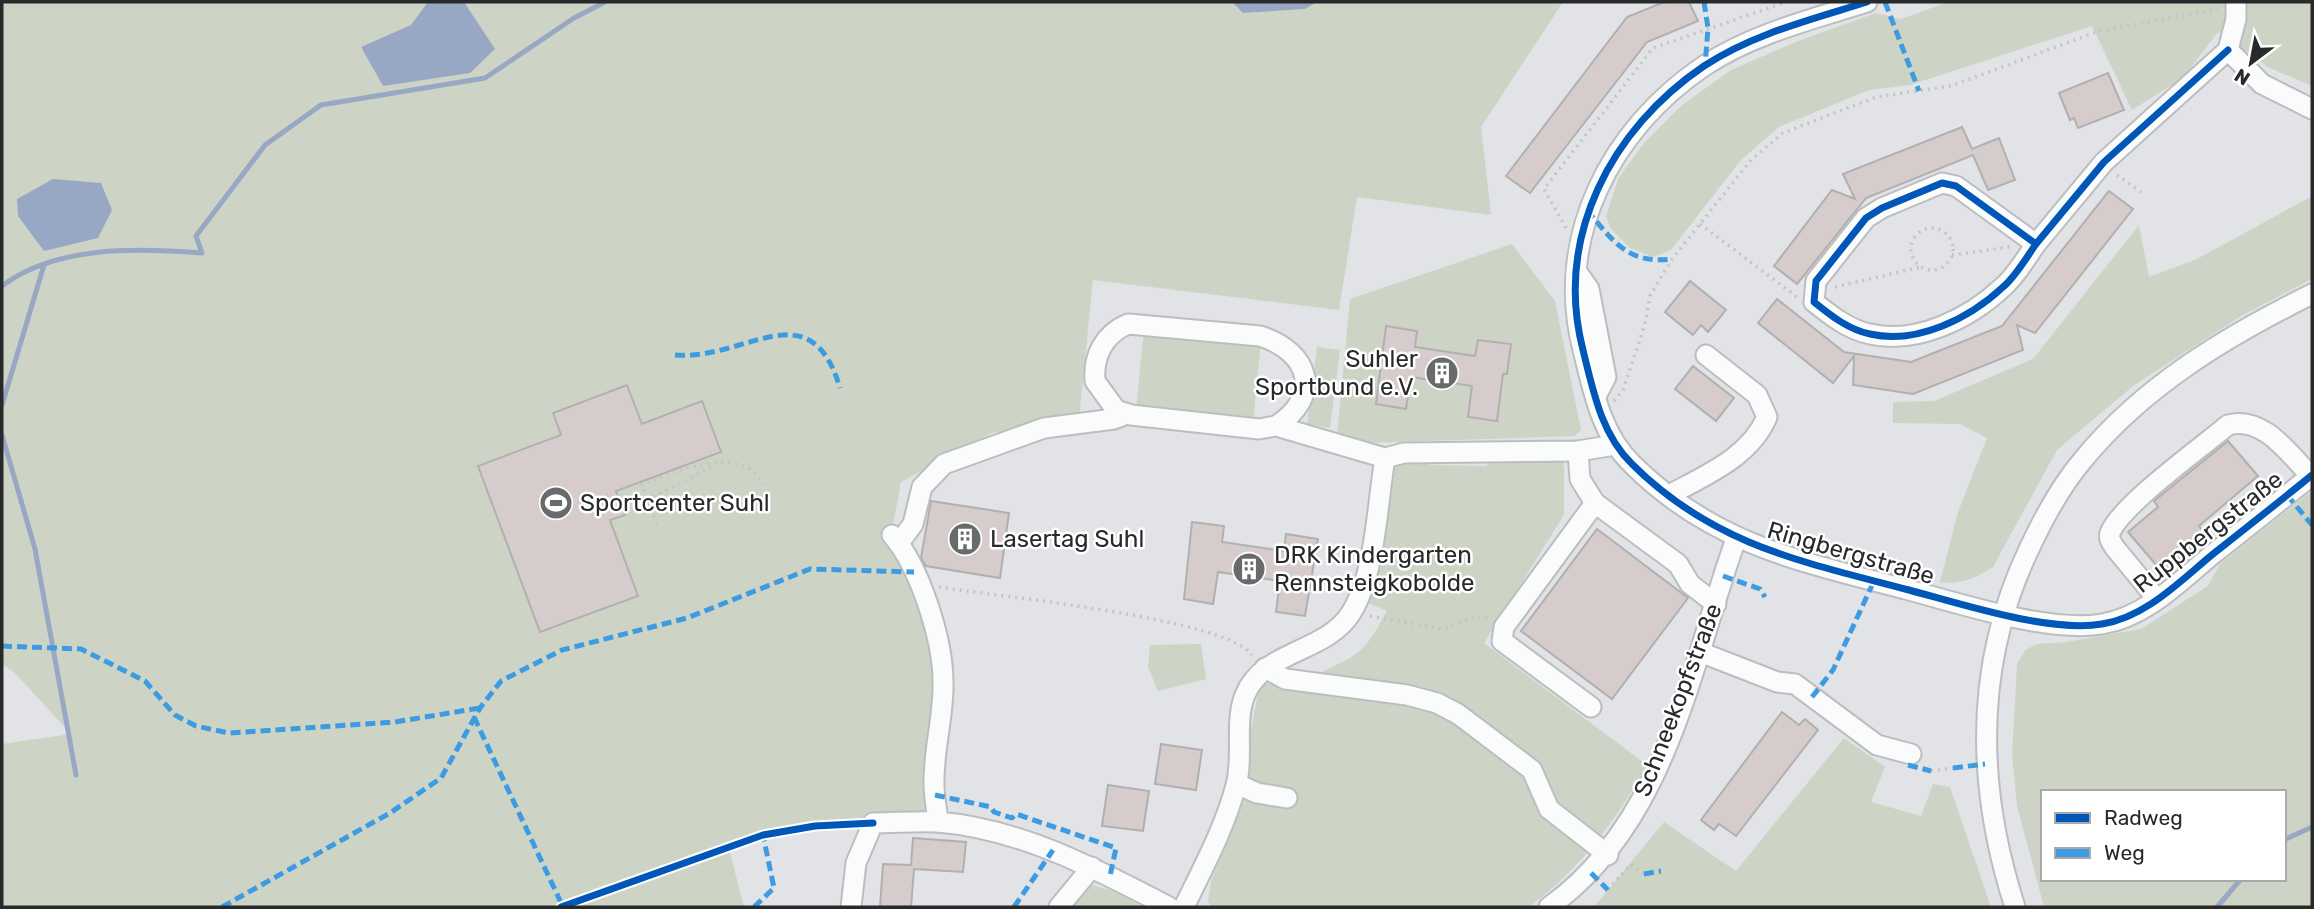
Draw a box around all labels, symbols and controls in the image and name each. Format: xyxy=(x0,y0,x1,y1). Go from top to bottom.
north arrow xyxy=(2216,28,2286,98)
text: N xyxy=(2230,64,2254,90)
place label: Suhler Sportbund e.V. xyxy=(1255,345,1418,401)
building icon: Suhler Sportbund e.V. xyxy=(1423,354,1461,392)
street label: Ruppbergstraße xyxy=(2128,465,2288,599)
sports icon: Sportcenter Suhl xyxy=(537,484,575,522)
place label: Sportcenter Suhl xyxy=(580,489,770,517)
street label: Ringbergstraße xyxy=(1764,516,1938,590)
building icon: Lasertag Suhl xyxy=(946,520,984,558)
place label: Lasertag Suhl xyxy=(990,525,1144,553)
place label: DRK Kindergarten Rennsteigkobolde xyxy=(1274,541,1474,597)
building icon: DRK Kindergarten Rennsteigkobolde xyxy=(1230,550,1268,588)
street label: Schneekopfstraße xyxy=(1628,600,1728,800)
legend xyxy=(2041,790,2286,881)
text: Radweg xyxy=(2104,805,2183,830)
text: Weg xyxy=(2104,840,2145,865)

